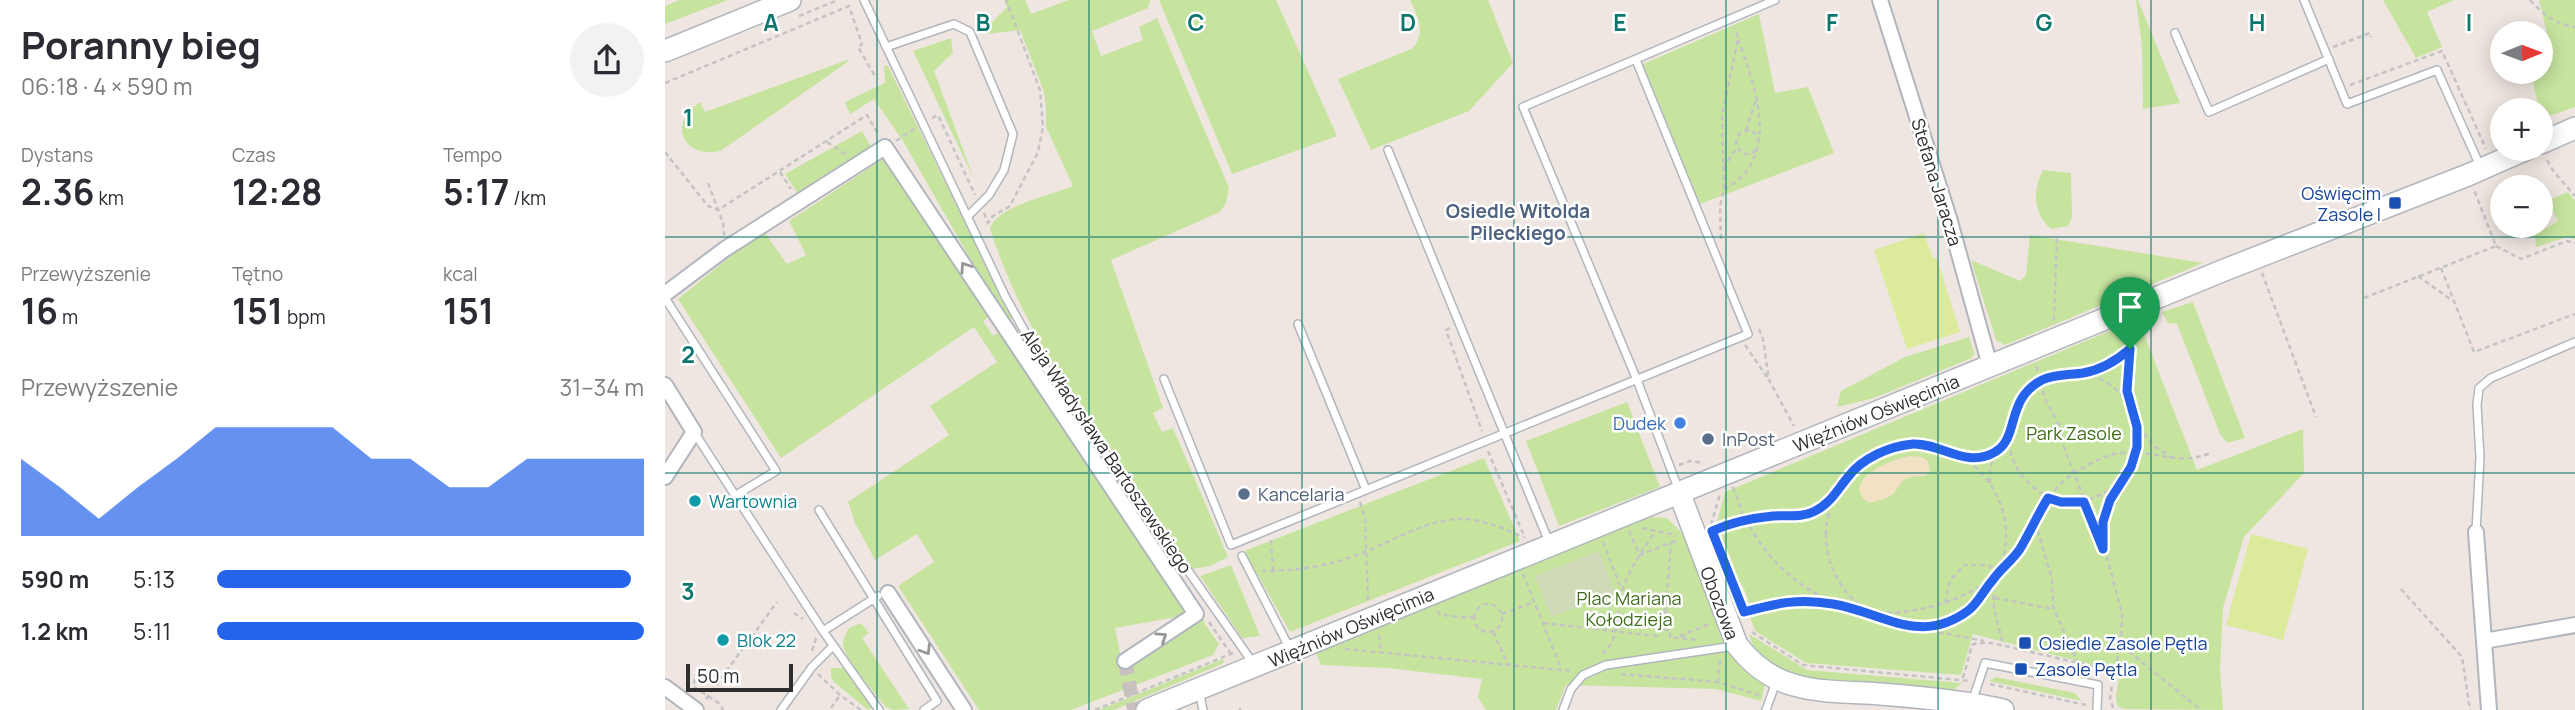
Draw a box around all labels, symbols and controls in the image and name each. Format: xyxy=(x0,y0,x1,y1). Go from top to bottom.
text: A xyxy=(763,6,779,38)
text: B xyxy=(976,6,990,38)
text: C xyxy=(1188,6,1205,38)
text: D xyxy=(1400,6,1416,38)
text: E xyxy=(1613,6,1627,38)
text: F xyxy=(1826,6,1838,38)
text: G xyxy=(2036,6,2053,38)
text: H xyxy=(2249,6,2265,38)
text: I xyxy=(2466,6,2472,38)
text: Poranny bieg xyxy=(21,18,261,70)
north arrow xyxy=(2490,21,2553,84)
map controls xyxy=(2490,21,2553,238)
button: share xyxy=(570,23,644,97)
text: 06:18 · 4 × 590 m xyxy=(21,70,193,102)
button: + xyxy=(2490,98,2553,161)
text: 1 xyxy=(683,101,693,133)
street label: Stefana Jaracza xyxy=(1906,115,1968,249)
text: Dystans xyxy=(21,142,93,168)
text: Czas xyxy=(232,142,276,168)
text: Tempo xyxy=(443,142,502,168)
text: 2.36 xyxy=(21,168,95,216)
text: 12:28 xyxy=(232,168,322,216)
text: 5:17 xyxy=(443,168,510,216)
button: − xyxy=(2490,175,2553,238)
place label: Oświęcim Zasole I xyxy=(2301,181,2381,226)
text: km xyxy=(95,185,124,211)
text: /km xyxy=(510,185,546,211)
marker: Oświęcim Zasole I xyxy=(2387,195,2403,211)
district label: Osiedle Witolda Pileckiego xyxy=(1446,198,1590,246)
text: Przewyższenie xyxy=(21,261,151,287)
text: Tętno xyxy=(232,261,283,287)
text: kcal xyxy=(443,261,478,287)
one-way arrow xyxy=(960,262,973,275)
pin xyxy=(2100,277,2160,349)
text: 16 xyxy=(21,287,58,335)
text: 151 xyxy=(232,287,283,335)
text: 151 xyxy=(443,287,494,335)
icon: arrive xyxy=(2111,288,2149,326)
text: m xyxy=(58,304,78,330)
text: bpm xyxy=(283,304,326,330)
street label: Aleja Władysława Bartoszewskiego xyxy=(1016,324,1198,578)
text: 2 xyxy=(681,338,695,370)
street label: Więźniów Oświęcimia xyxy=(1789,369,1963,457)
text: Przewyższenie xyxy=(21,371,178,403)
text: 31–34 m xyxy=(560,371,644,403)
place label: Dudek xyxy=(1613,411,1667,435)
marker: Dudek xyxy=(1672,415,1688,431)
park label: Park Zasole xyxy=(2026,421,2122,445)
place label: InPost xyxy=(1722,427,1775,451)
marker: InPost xyxy=(1700,431,1716,447)
place label: Kancelaria xyxy=(1258,482,1344,506)
marker: Kancelaria xyxy=(1236,486,1252,502)
place label: Wartownia xyxy=(709,489,797,513)
marker: Wartownia xyxy=(687,493,703,509)
text: 590 m xyxy=(21,563,89,595)
text: 5:13 xyxy=(133,563,175,595)
street label: Obozowa xyxy=(1695,563,1745,643)
text: 3 xyxy=(681,575,695,607)
street label: Więźniów Oświęcimia xyxy=(1265,581,1437,673)
park label: Plac Mariana Kołodzieja xyxy=(1576,586,1682,631)
text: 1.2 km xyxy=(21,615,88,647)
text: 5:11 xyxy=(133,615,171,647)
place label: Blok 22 xyxy=(737,628,796,652)
place label: Osiedle Zasole Pętla xyxy=(2039,631,2207,655)
marker: Blok 22 xyxy=(715,632,731,648)
one-way arrow xyxy=(1154,632,1167,645)
marker: Osiedle Zasole Pętla xyxy=(2017,635,2033,651)
one-way arrow xyxy=(917,642,930,655)
place label: Zasole Pętla xyxy=(2035,657,2137,681)
scale bar xyxy=(686,661,793,693)
marker: Zasole Pętla xyxy=(2013,661,2029,677)
text: 50 m xyxy=(697,663,739,689)

